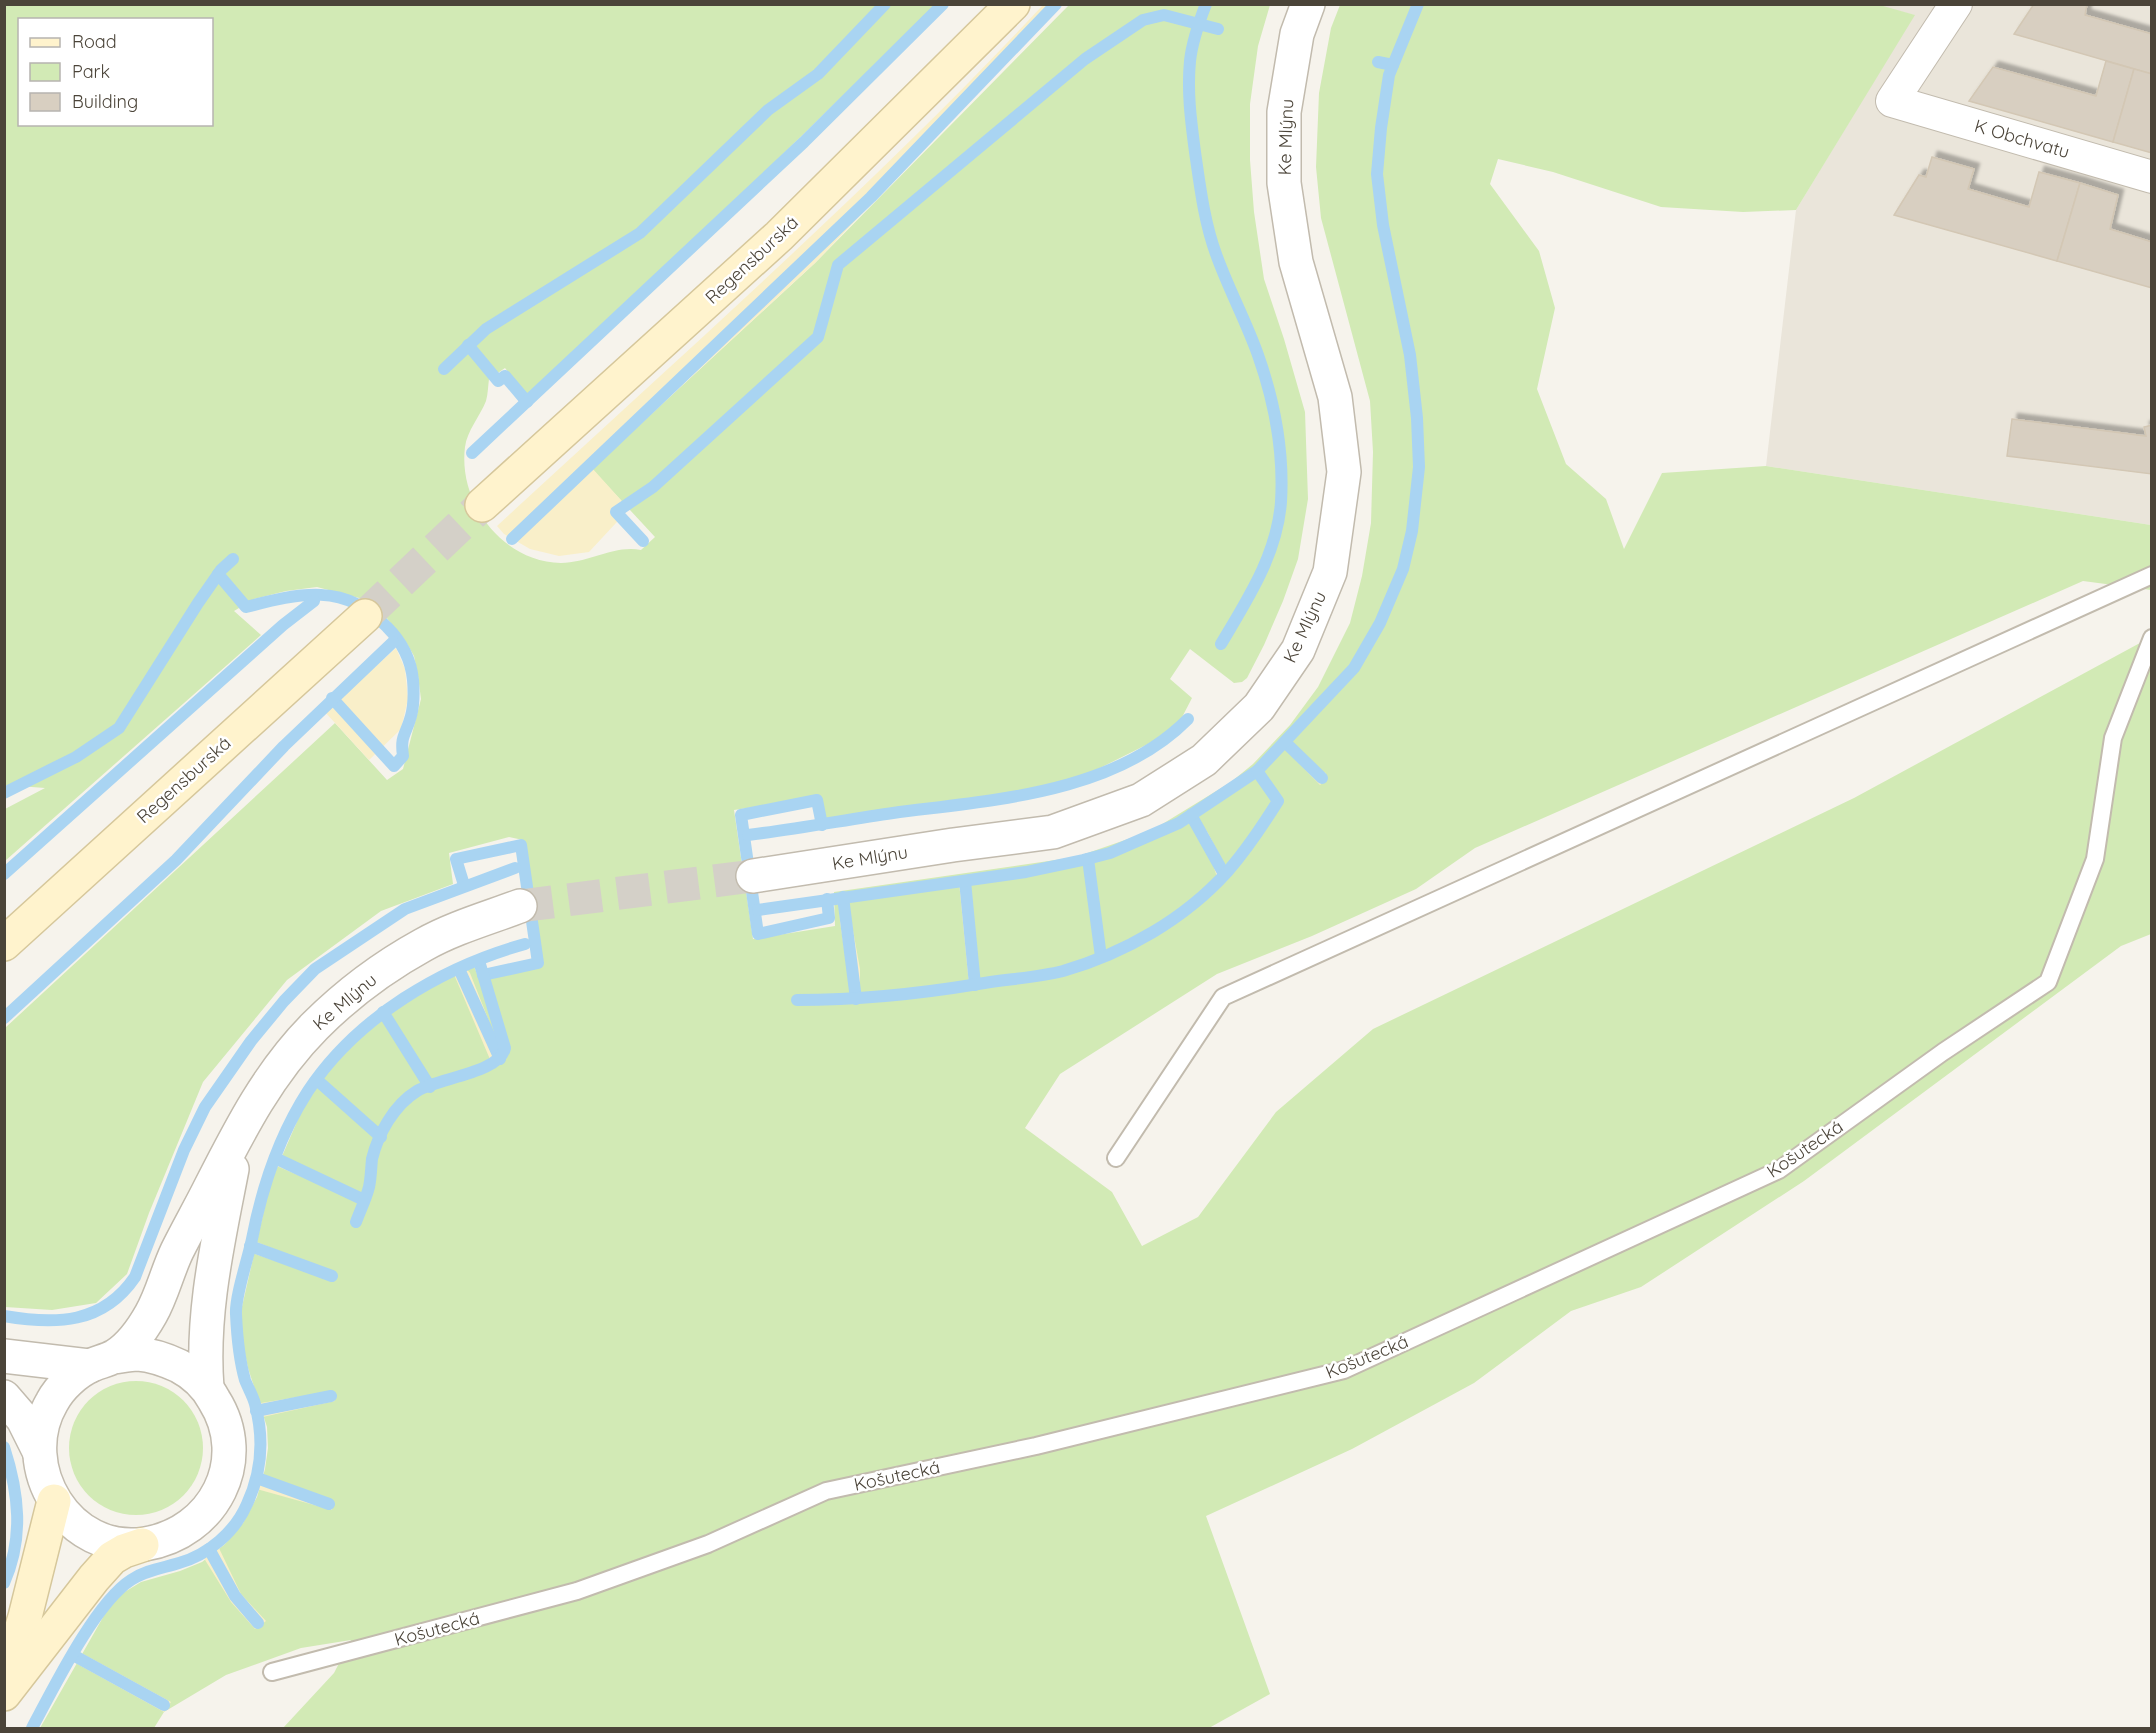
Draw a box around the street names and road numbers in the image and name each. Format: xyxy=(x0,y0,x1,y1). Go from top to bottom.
street label: Ke Mlýnu xyxy=(1273,98,1298,176)
street label: K Obchvatu xyxy=(1972,114,2072,163)
street label: Regensburská xyxy=(700,211,803,309)
street label: Ke Mlýnu xyxy=(1278,587,1331,666)
street label: Regensburská xyxy=(132,731,236,828)
street label: Ke Mlýnu xyxy=(830,840,909,875)
street label: Ke Mlýnu xyxy=(308,968,381,1035)
street label: Košutecká xyxy=(1762,1115,1847,1183)
street label: Košutecká xyxy=(1322,1330,1412,1384)
street label: Košutecká xyxy=(852,1455,942,1496)
street label: Košutecká xyxy=(392,1606,482,1651)

